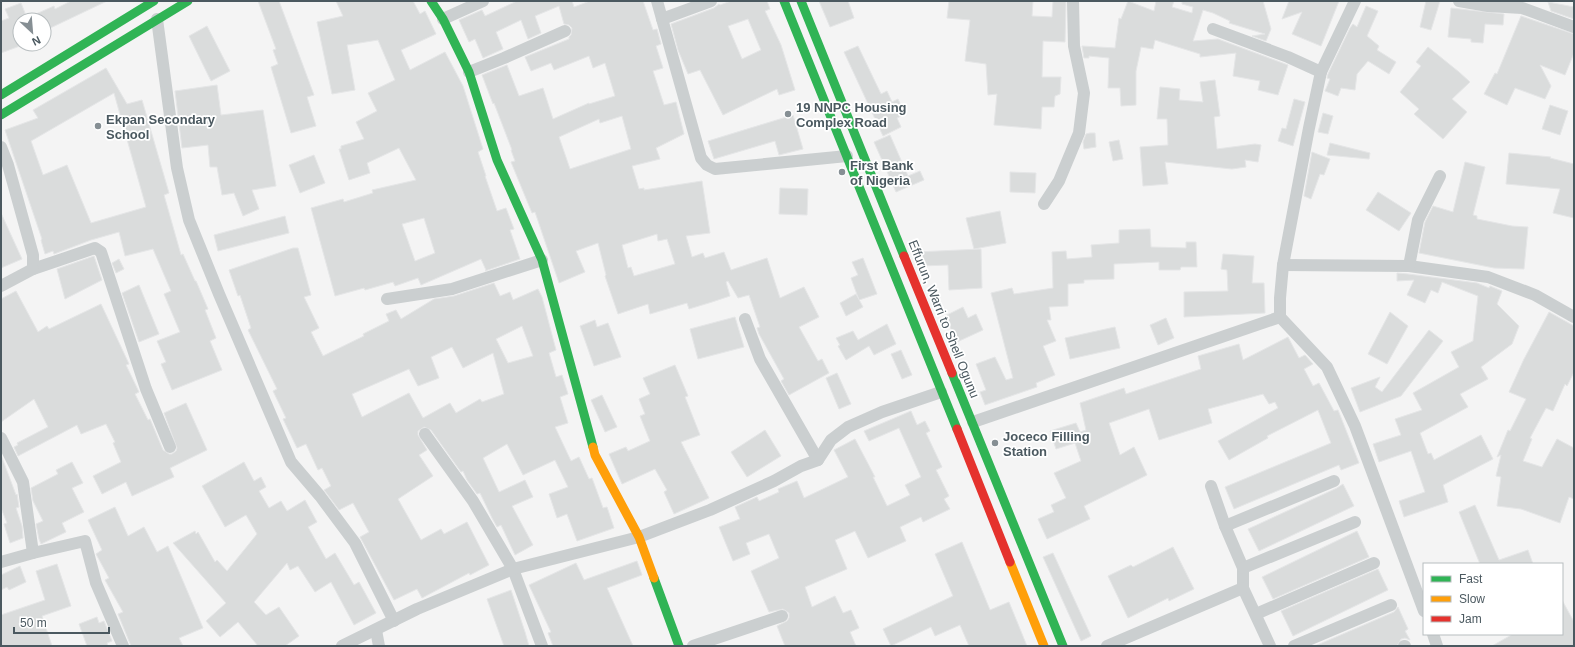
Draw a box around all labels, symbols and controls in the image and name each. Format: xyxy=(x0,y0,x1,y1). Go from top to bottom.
north arrow xyxy=(12,12,52,52)
text: N xyxy=(30,34,43,48)
place label: 19 NNPC Housing Complex Road xyxy=(796,100,907,130)
marker: 19 NNPC Housing Complex Road xyxy=(783,109,793,119)
place label: Ekpan Secondary School xyxy=(106,112,216,142)
marker: Ekpan Secondary School xyxy=(93,121,103,131)
place label: First Bank of Nigeria xyxy=(850,158,914,188)
marker: First Bank of Nigeria xyxy=(837,167,847,177)
street label: Effurun, Warri to Shell Ogunu xyxy=(905,238,983,400)
place label: Joceco Filling Station xyxy=(1003,429,1090,459)
marker: Joceco Filling Station xyxy=(990,438,1000,448)
legend xyxy=(1423,563,1563,635)
text: Fast xyxy=(1459,572,1483,586)
text: Slow xyxy=(1459,592,1485,606)
scale bar xyxy=(14,609,109,635)
text: Jam xyxy=(1459,612,1482,626)
text: 50 m xyxy=(20,616,47,630)

